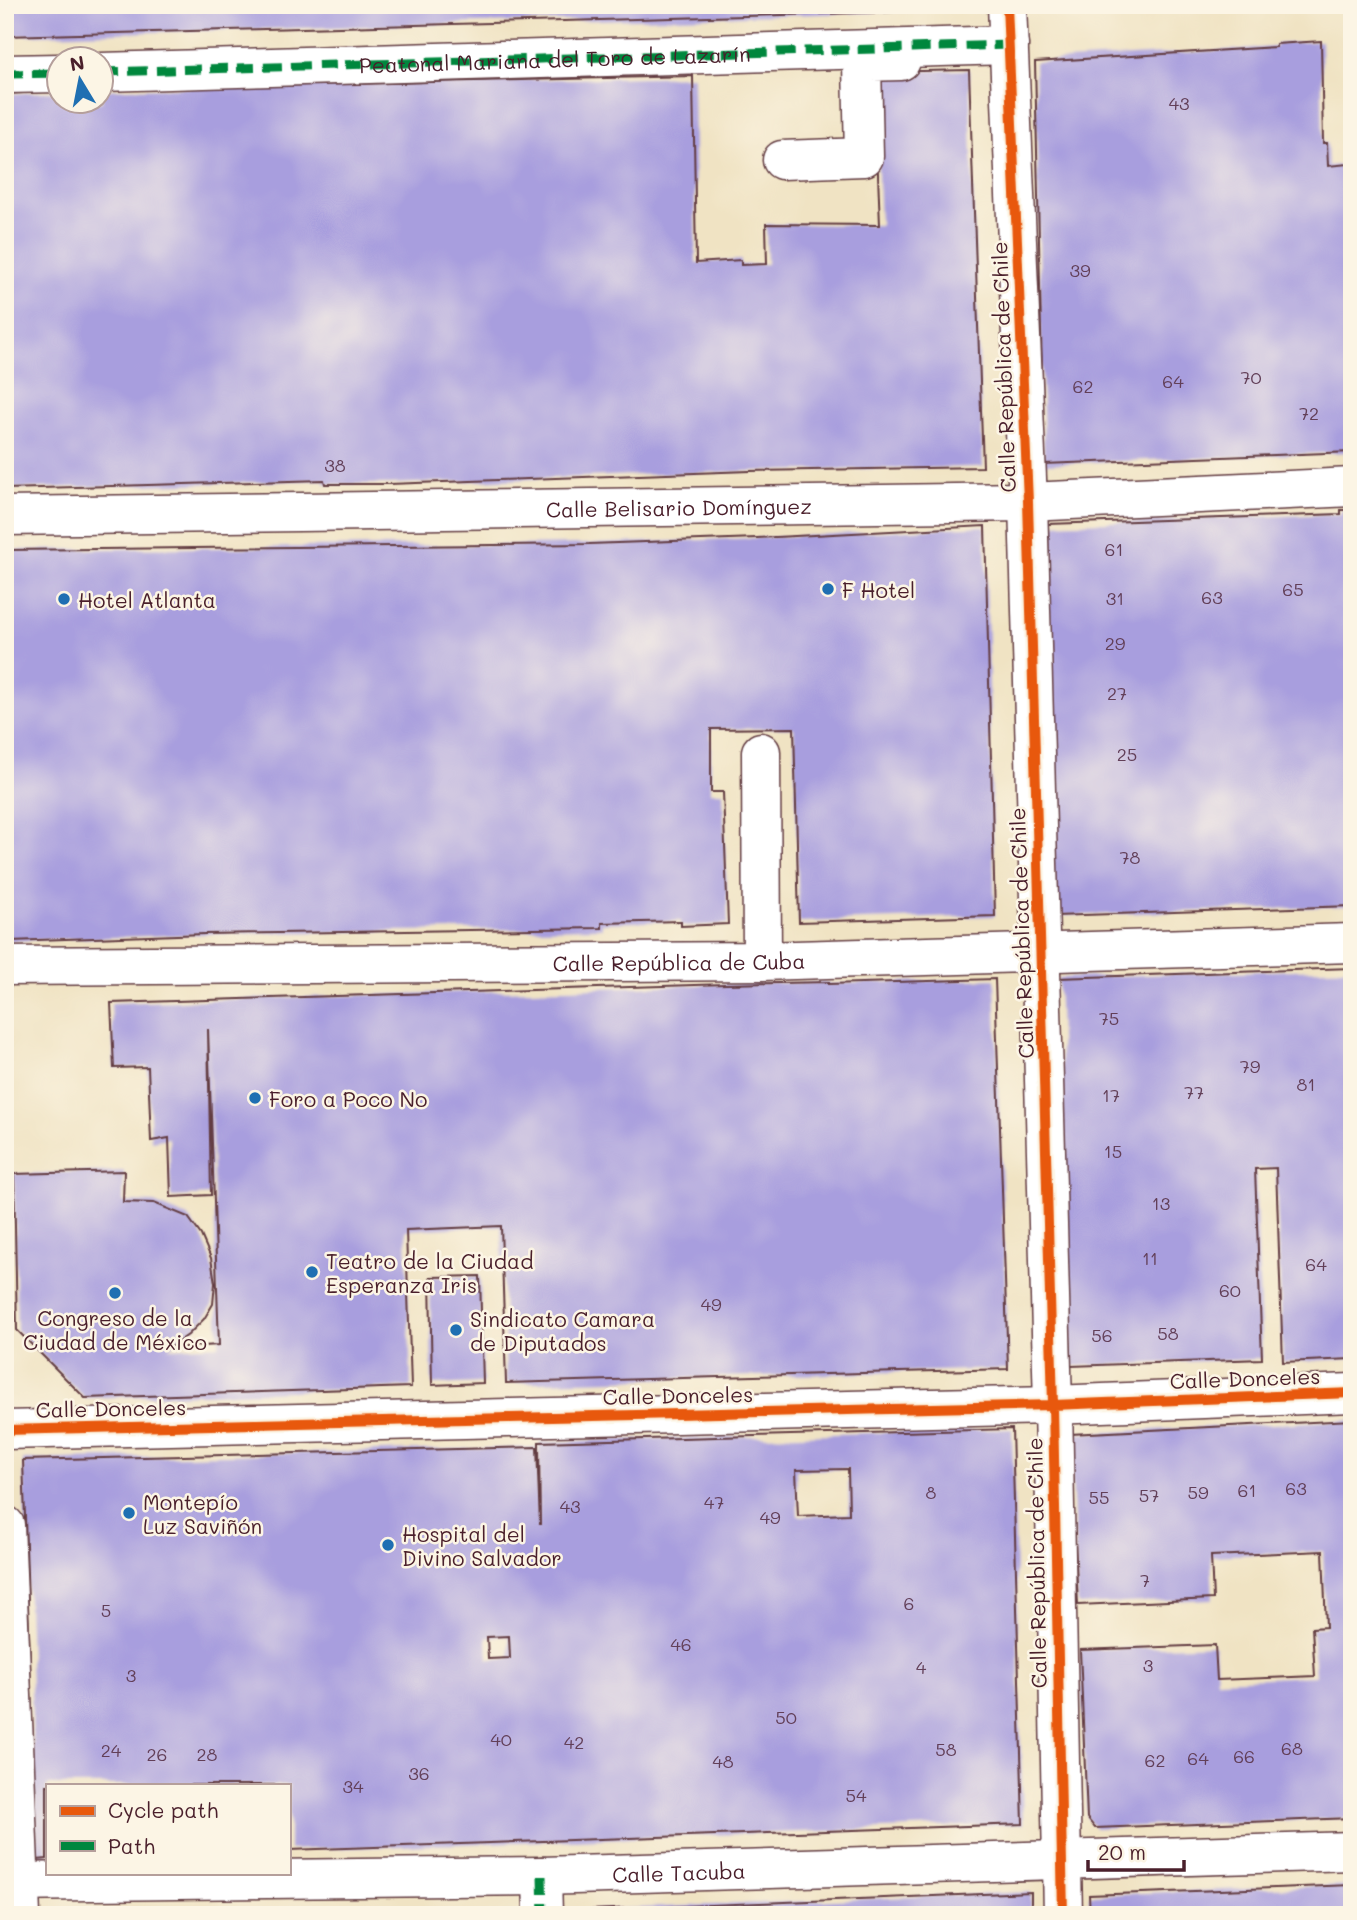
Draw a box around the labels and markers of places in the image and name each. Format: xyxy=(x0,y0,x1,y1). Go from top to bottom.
place label: F Hotel xyxy=(842,576,915,603)
marker: F Hotel xyxy=(820,581,836,597)
place label: Hotel Atlanta xyxy=(78,586,216,613)
marker: Hotel Atlanta xyxy=(56,591,72,607)
place label: Foro a Poco No xyxy=(269,1085,427,1112)
marker: Foro a Poco No xyxy=(247,1090,263,1106)
place label: Teatro de la Ciudad Esperanza Iris xyxy=(326,1247,533,1298)
marker: Teatro de la Ciudad Esperanza Iris xyxy=(304,1264,320,1280)
marker: Congreso de la Ciudad de México xyxy=(107,1285,123,1301)
place label: Congreso de la Ciudad de México xyxy=(23,1304,207,1355)
place label: Sindicato Camara de Diputados xyxy=(470,1305,655,1356)
marker: Sindicato Camara de Diputados xyxy=(448,1322,464,1338)
place label: Montepío Luz Saviñón xyxy=(143,1488,262,1539)
marker: Montepío Luz Saviñón xyxy=(121,1505,137,1521)
place label: Hospital del Divino Salvador xyxy=(402,1520,562,1571)
marker: Hospital del Divino Salvador xyxy=(380,1537,396,1553)

